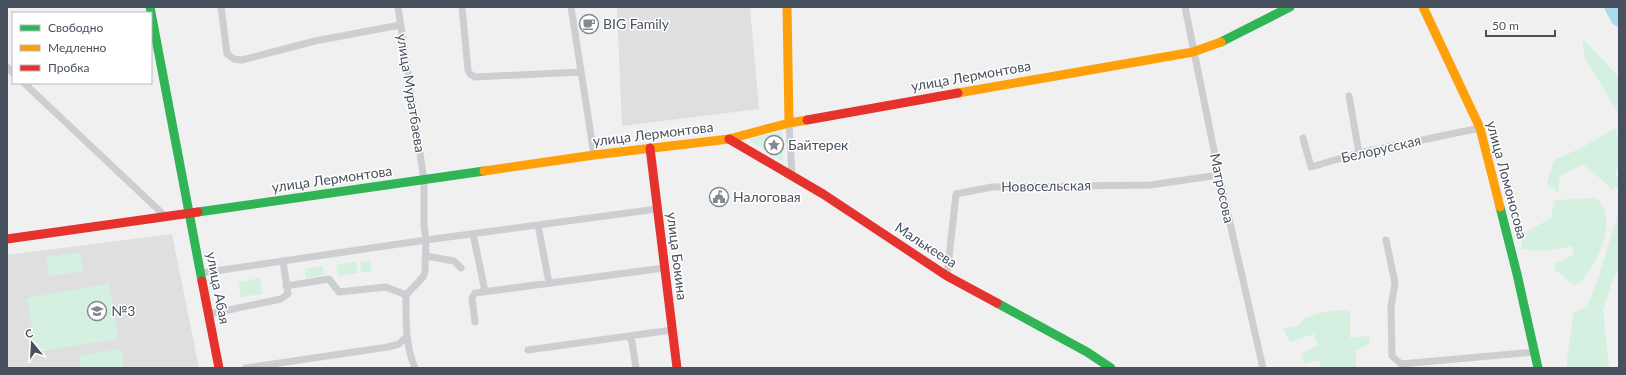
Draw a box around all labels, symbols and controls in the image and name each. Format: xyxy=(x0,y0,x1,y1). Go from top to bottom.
legend xyxy=(12,12,152,84)
scale bar xyxy=(1486,12,1555,38)
cafe icon: BIG Family xyxy=(578,13,600,35)
place label: BIG Family xyxy=(603,15,670,32)
text: 50 m xyxy=(1492,18,1519,33)
text: Свободно xyxy=(48,20,104,35)
street label: улица Муратбаева xyxy=(394,32,429,154)
text: Медленно xyxy=(48,40,107,55)
street label: улица Лермонтова xyxy=(910,57,1032,94)
text: Пробка xyxy=(48,60,89,75)
street label: улица Лермонтова xyxy=(592,118,714,149)
street label: улица Ломоносова xyxy=(1484,119,1531,241)
street label: Белорусская xyxy=(1339,131,1422,166)
place icon: Байтерек xyxy=(763,134,785,156)
place label: Байтерек xyxy=(788,136,849,153)
street label: Матросова xyxy=(1207,151,1238,224)
street label: улица Лермонтова xyxy=(271,162,393,195)
street label: Новосельская xyxy=(1001,176,1091,195)
public building icon: Налоговая xyxy=(708,186,730,208)
place label: Налоговая xyxy=(733,188,801,205)
street label: улица Бокина xyxy=(664,211,691,301)
street label: Малькеева xyxy=(892,218,960,271)
street label: улица Абая xyxy=(203,250,234,325)
school or university icon: №3 xyxy=(86,300,108,322)
place label: №3 xyxy=(111,302,135,319)
north arrow xyxy=(12,323,52,363)
text: С xyxy=(23,325,35,340)

